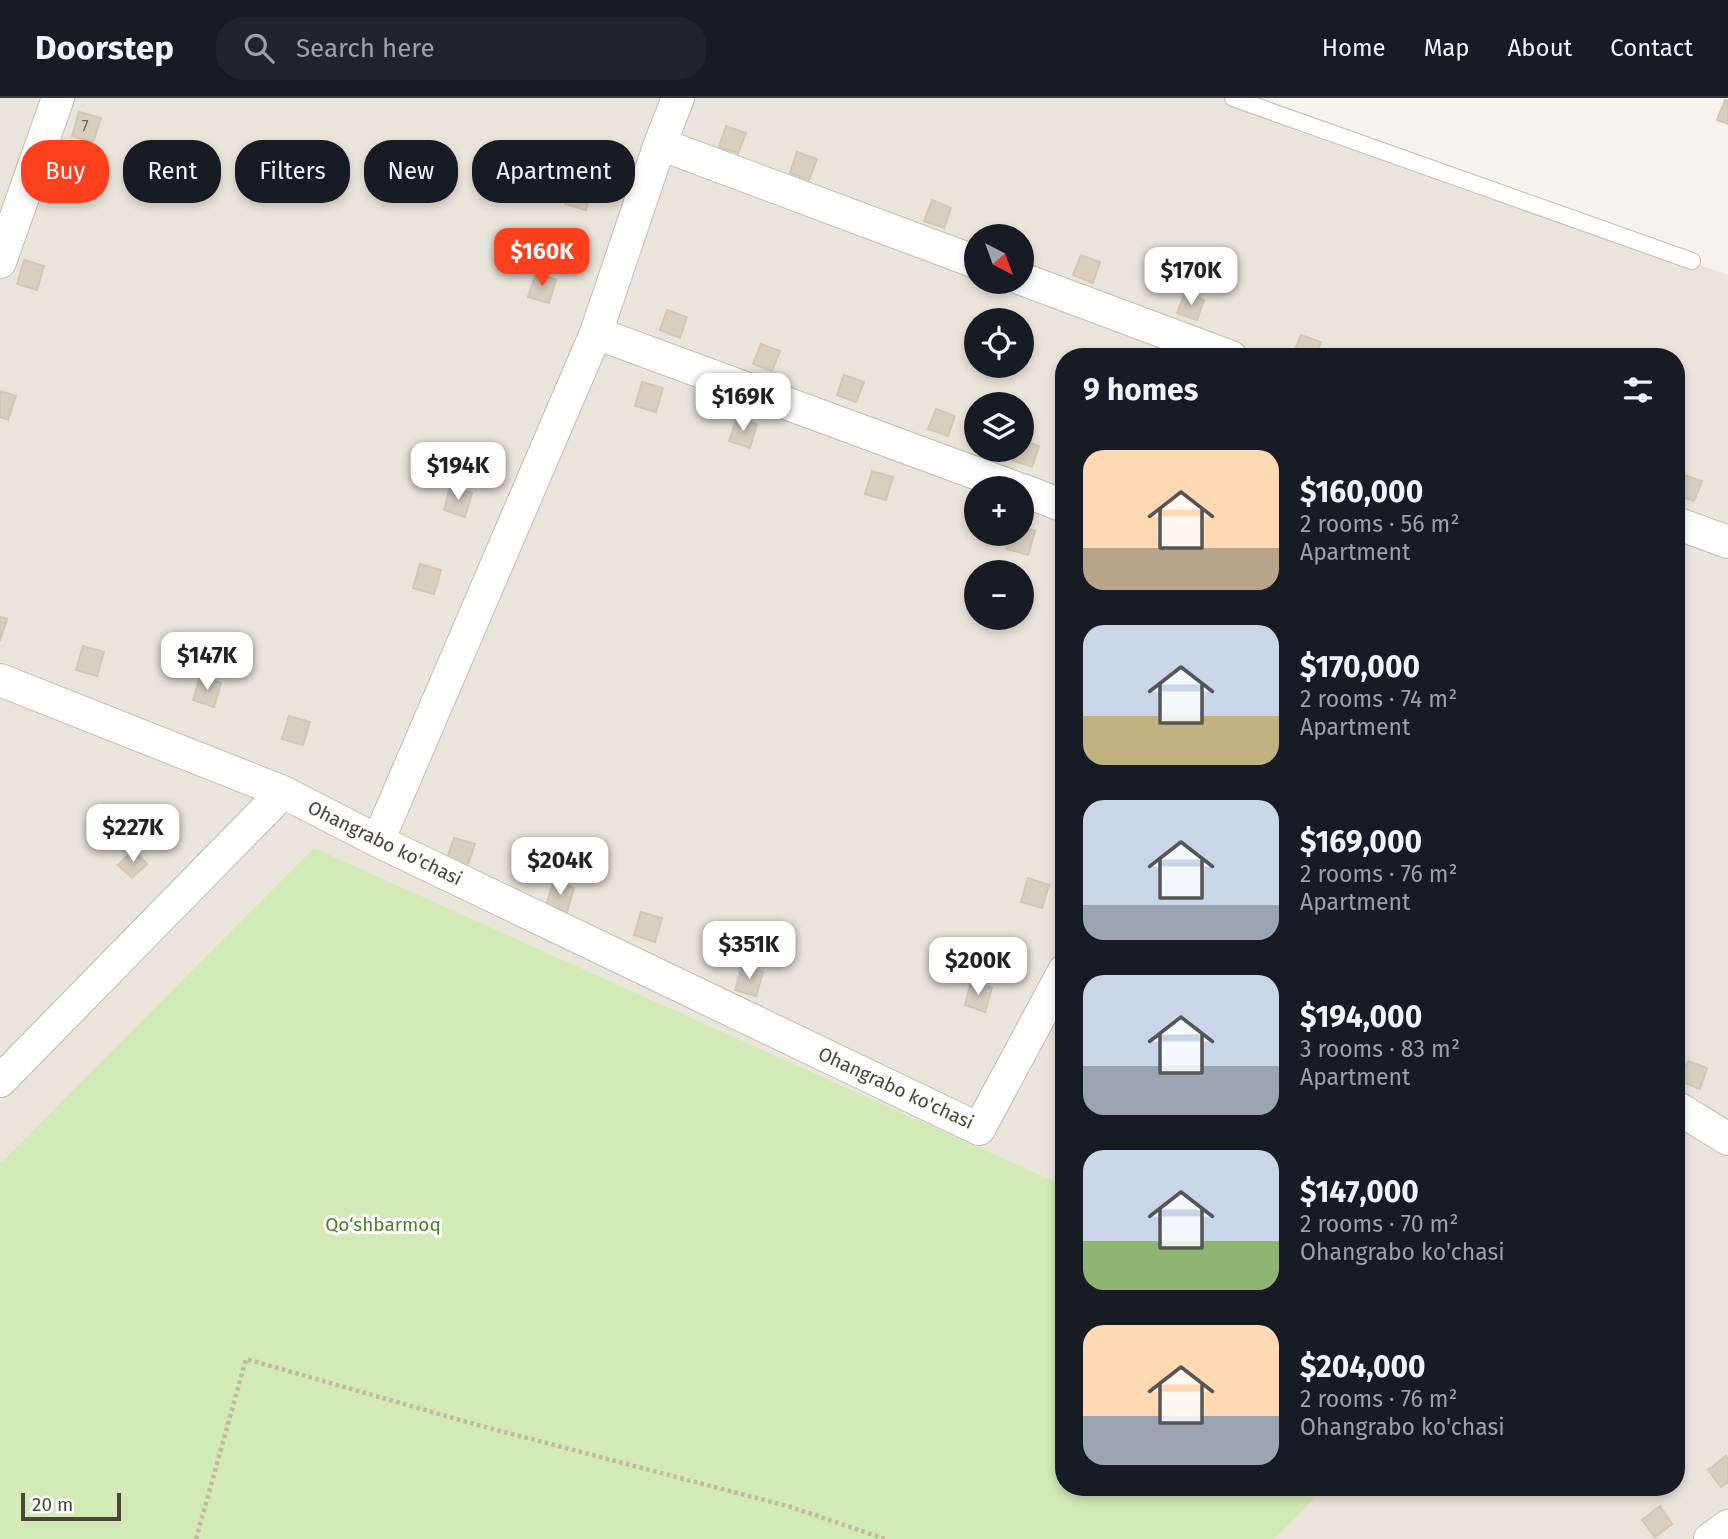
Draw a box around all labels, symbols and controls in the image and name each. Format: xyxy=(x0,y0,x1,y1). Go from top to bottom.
search box xyxy=(216,17,706,80)
text: Doorstep xyxy=(35,28,174,68)
icon: search xyxy=(240,29,278,67)
text: Search here xyxy=(296,33,435,64)
text: Home xyxy=(1322,34,1386,62)
text: Map xyxy=(1424,34,1470,62)
text: About xyxy=(1508,34,1572,62)
text: Contact xyxy=(1610,34,1693,62)
house number: 7 xyxy=(81,117,89,136)
chip: Buy xyxy=(21,140,109,203)
chip: Rent xyxy=(123,140,221,203)
chip: Filters xyxy=(235,140,350,203)
chip: New xyxy=(364,140,458,203)
chip: Apartment xyxy=(472,140,635,203)
north arrow xyxy=(964,224,1034,294)
map controls xyxy=(964,224,1034,630)
pin: $160K xyxy=(493,228,591,288)
text: $160K xyxy=(510,237,574,265)
pin: $170K xyxy=(1142,248,1240,307)
text: $170K xyxy=(1161,256,1222,284)
button: locate xyxy=(964,308,1034,378)
icon: filters xyxy=(1619,371,1657,409)
text: 9 homes xyxy=(1083,372,1198,408)
pin: $169K xyxy=(694,374,792,433)
text: $169K xyxy=(712,382,774,410)
button: layers xyxy=(964,392,1034,462)
pin: $194K xyxy=(409,442,507,502)
text: $194K xyxy=(427,451,489,479)
text: $160,000 xyxy=(1300,474,1423,510)
button: + xyxy=(964,476,1034,546)
icon: home xyxy=(1139,478,1223,562)
text: 2 rooms · 56 m² xyxy=(1300,510,1459,538)
text: Apartment xyxy=(1300,538,1410,566)
button: − xyxy=(964,560,1034,630)
pin: $147K xyxy=(158,632,256,692)
text: $147K xyxy=(177,641,237,669)
text: $170,000 xyxy=(1300,649,1420,685)
icon: home xyxy=(1139,653,1223,737)
text: 2 rooms · 74 m² xyxy=(1300,685,1457,713)
text: Apartment xyxy=(1300,713,1410,741)
street label: Ohangrabo ko'chasi xyxy=(304,796,466,890)
pin: $227K xyxy=(84,804,182,864)
text: $227K xyxy=(102,813,164,841)
text: $169,000 xyxy=(1300,824,1422,860)
icon: home xyxy=(1139,828,1223,912)
pin: $204K xyxy=(511,838,609,897)
text: $204K xyxy=(527,846,593,874)
text: 2 rooms · 76 m² xyxy=(1300,860,1458,888)
text: Apartment xyxy=(1300,888,1410,916)
pin: $351K xyxy=(700,922,798,981)
text: $351K xyxy=(719,930,779,958)
pin: $200K xyxy=(929,937,1027,997)
text: $200K xyxy=(945,946,1011,974)
text: $194,000 xyxy=(1300,999,1422,1035)
icon: home xyxy=(1139,1003,1223,1087)
text: 3 rooms · 83 m² xyxy=(1300,1035,1460,1063)
street label: Ohangrabo ko'chasi xyxy=(815,1042,977,1134)
text: Apartment xyxy=(1300,1063,1410,1091)
text: $147,000 xyxy=(1300,1174,1419,1210)
icon: home xyxy=(1139,1178,1223,1262)
text: 2 rooms · 70 m² xyxy=(1300,1210,1458,1238)
park label: Qo‘shbarmoq xyxy=(325,1213,441,1236)
text: Ohangrabo ko'chasi xyxy=(1300,1238,1505,1266)
text: $204,000 xyxy=(1300,1349,1426,1385)
icon: home xyxy=(1139,1353,1223,1437)
text: 2 rooms · 76 m² xyxy=(1300,1385,1458,1413)
text: Ohangrabo ko'chasi xyxy=(1300,1413,1505,1441)
scale bar xyxy=(21,1490,121,1522)
text: 20 m xyxy=(32,1493,73,1516)

